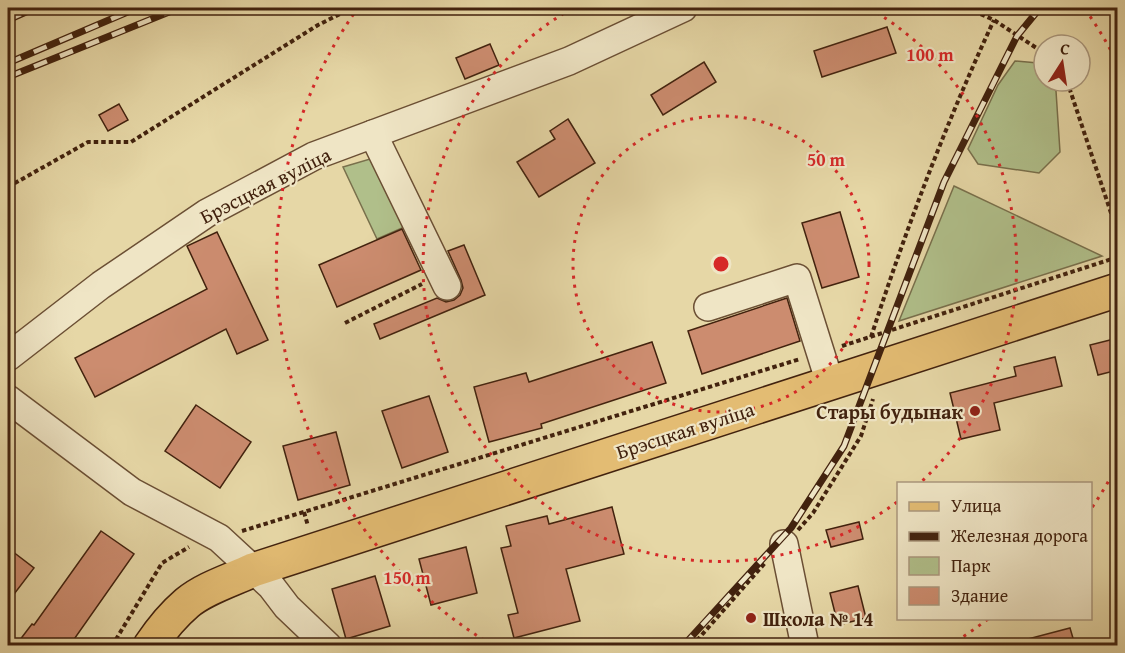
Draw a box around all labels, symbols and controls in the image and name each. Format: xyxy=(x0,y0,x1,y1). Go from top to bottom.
north arrow xyxy=(1032,33,1092,93)
text: С xyxy=(1058,36,1072,61)
text: 100 m xyxy=(906,41,954,68)
street label: Брэсцкая вуліца xyxy=(194,139,336,231)
text: 50 m xyxy=(807,146,846,173)
centre of rings xyxy=(711,254,731,274)
street label: Брэсцкая вуліца xyxy=(612,394,758,466)
place label: Стары будынак xyxy=(816,397,964,426)
marker: Стары будынак xyxy=(968,404,982,418)
legend xyxy=(897,482,1092,620)
text: Улица xyxy=(951,492,1002,519)
text: Железная дорога xyxy=(950,522,1088,549)
text: Парк xyxy=(951,552,991,579)
text: 150 m xyxy=(383,564,431,591)
text: Здание xyxy=(951,582,1008,609)
place label: Школа № 14 xyxy=(763,604,874,633)
marker: Школа № 14 xyxy=(744,611,758,625)

